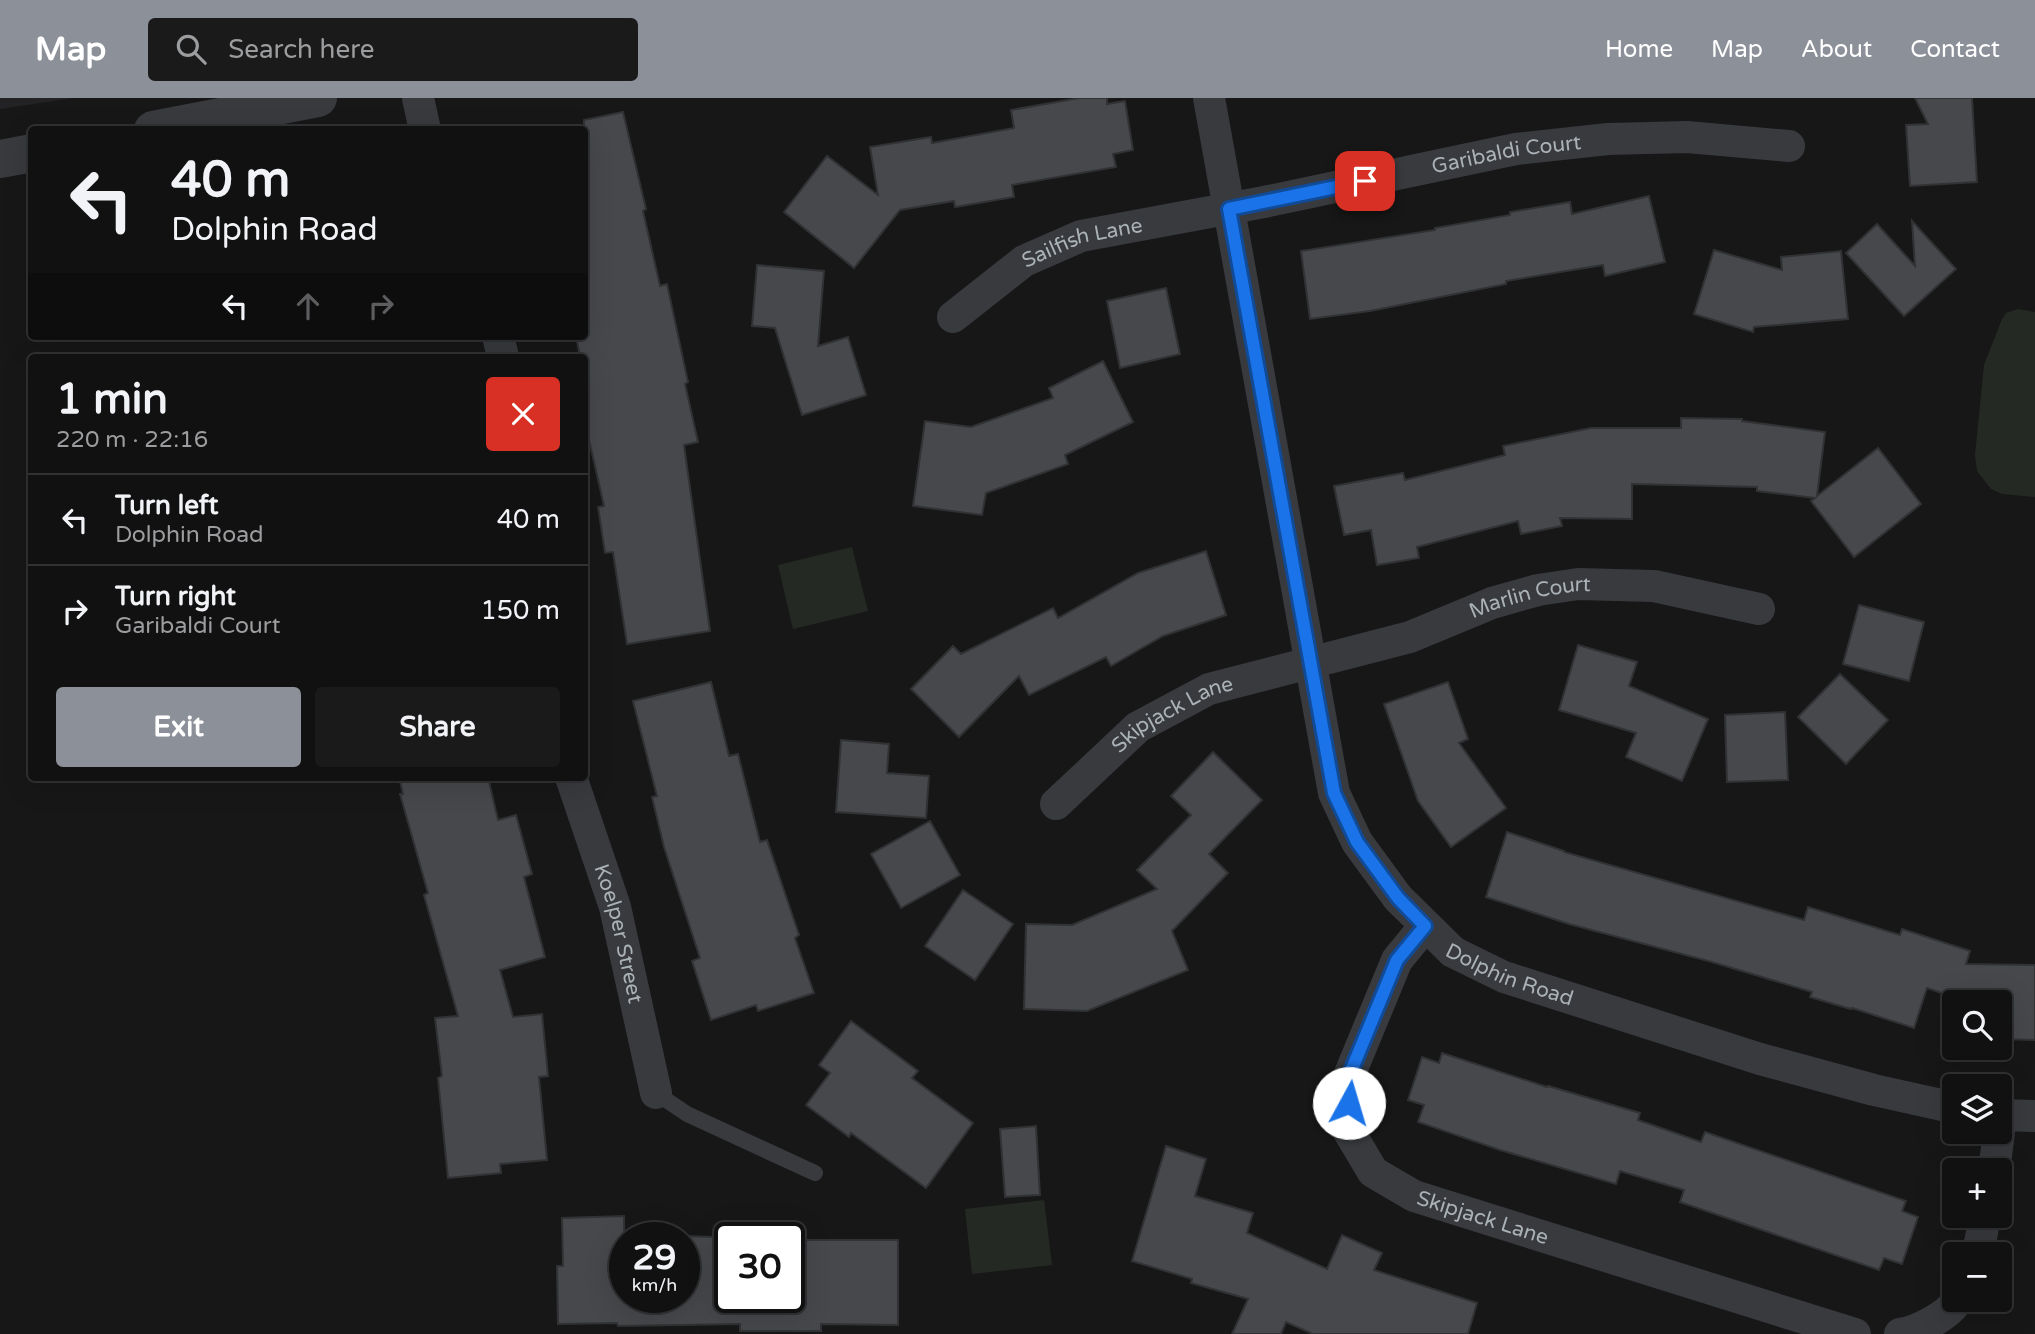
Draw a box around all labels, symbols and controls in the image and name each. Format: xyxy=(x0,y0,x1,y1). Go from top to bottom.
search box xyxy=(148,18,638,81)
text: Map xyxy=(35,30,106,69)
icon: search xyxy=(172,30,210,68)
text: Search here xyxy=(228,34,374,65)
text: Home xyxy=(1605,35,1673,64)
text: Map xyxy=(1711,35,1763,64)
text: About xyxy=(1801,35,1872,64)
text: Contact xyxy=(1910,35,2000,64)
street label: Garibaldi Court xyxy=(1429,130,1582,179)
text: 40 m xyxy=(171,151,290,210)
pin xyxy=(1335,151,1395,211)
icon: left xyxy=(56,154,147,245)
icon: arrive xyxy=(1346,162,1384,200)
text: Dolphin Road xyxy=(171,211,378,249)
street label: Sailfish Lane xyxy=(1018,212,1144,273)
icon: left xyxy=(216,287,254,325)
icon: ahead xyxy=(289,287,327,325)
icon: right xyxy=(362,287,400,325)
text: 1 min xyxy=(56,374,168,425)
button: close xyxy=(486,377,560,451)
text: 220 m · 22:16 xyxy=(56,426,208,454)
text: Turn left xyxy=(115,490,218,521)
icon: left xyxy=(56,501,94,539)
text: 40 m xyxy=(497,504,560,535)
text: Dolphin Road xyxy=(115,521,264,549)
street label: Marlin Court xyxy=(1465,571,1591,624)
text: Turn right xyxy=(115,581,236,612)
icon: right xyxy=(56,592,94,630)
text: 150 m xyxy=(480,595,560,626)
text: Garibaldi Court xyxy=(115,612,280,640)
street label: Skipjack Lane xyxy=(1106,671,1236,758)
button: Exit xyxy=(56,687,301,767)
button: Share xyxy=(315,687,560,767)
street label: Koelper Street xyxy=(589,861,648,1006)
street label: Dolphin Road xyxy=(1442,938,1577,1011)
map controls xyxy=(1942,990,2012,1312)
button: search xyxy=(1942,990,2012,1060)
position arrow xyxy=(1312,1066,1386,1140)
button: layers xyxy=(1942,1074,2012,1144)
button: + xyxy=(1942,1158,2012,1228)
street label: Skipjack Lane xyxy=(1414,1185,1552,1250)
speed limit sign: 30 xyxy=(714,1222,805,1313)
text: 29 xyxy=(633,1237,676,1279)
button: − xyxy=(1942,1242,2012,1312)
text: km/h xyxy=(632,1274,677,1296)

